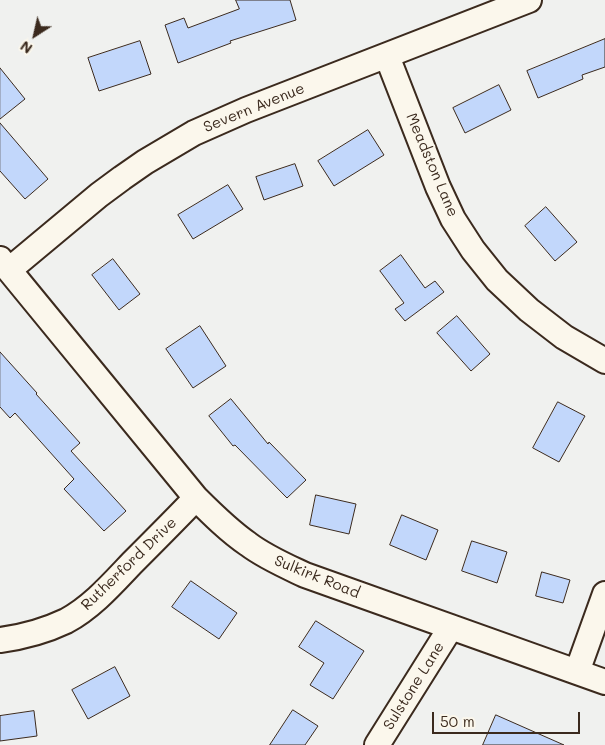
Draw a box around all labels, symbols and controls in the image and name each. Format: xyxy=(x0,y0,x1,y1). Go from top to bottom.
north arrow xyxy=(10,10,60,60)
text: N xyxy=(16,37,36,59)
street label: Severn Avenue xyxy=(201,80,307,136)
street label: Meadston Lane xyxy=(402,110,462,220)
street label: Rutherford Drive xyxy=(77,514,181,614)
street label: Sulkirk Road xyxy=(272,552,362,602)
street label: Sulstone Lane xyxy=(380,639,448,733)
scale bar xyxy=(435,702,582,734)
text: 50 m xyxy=(440,711,475,731)

